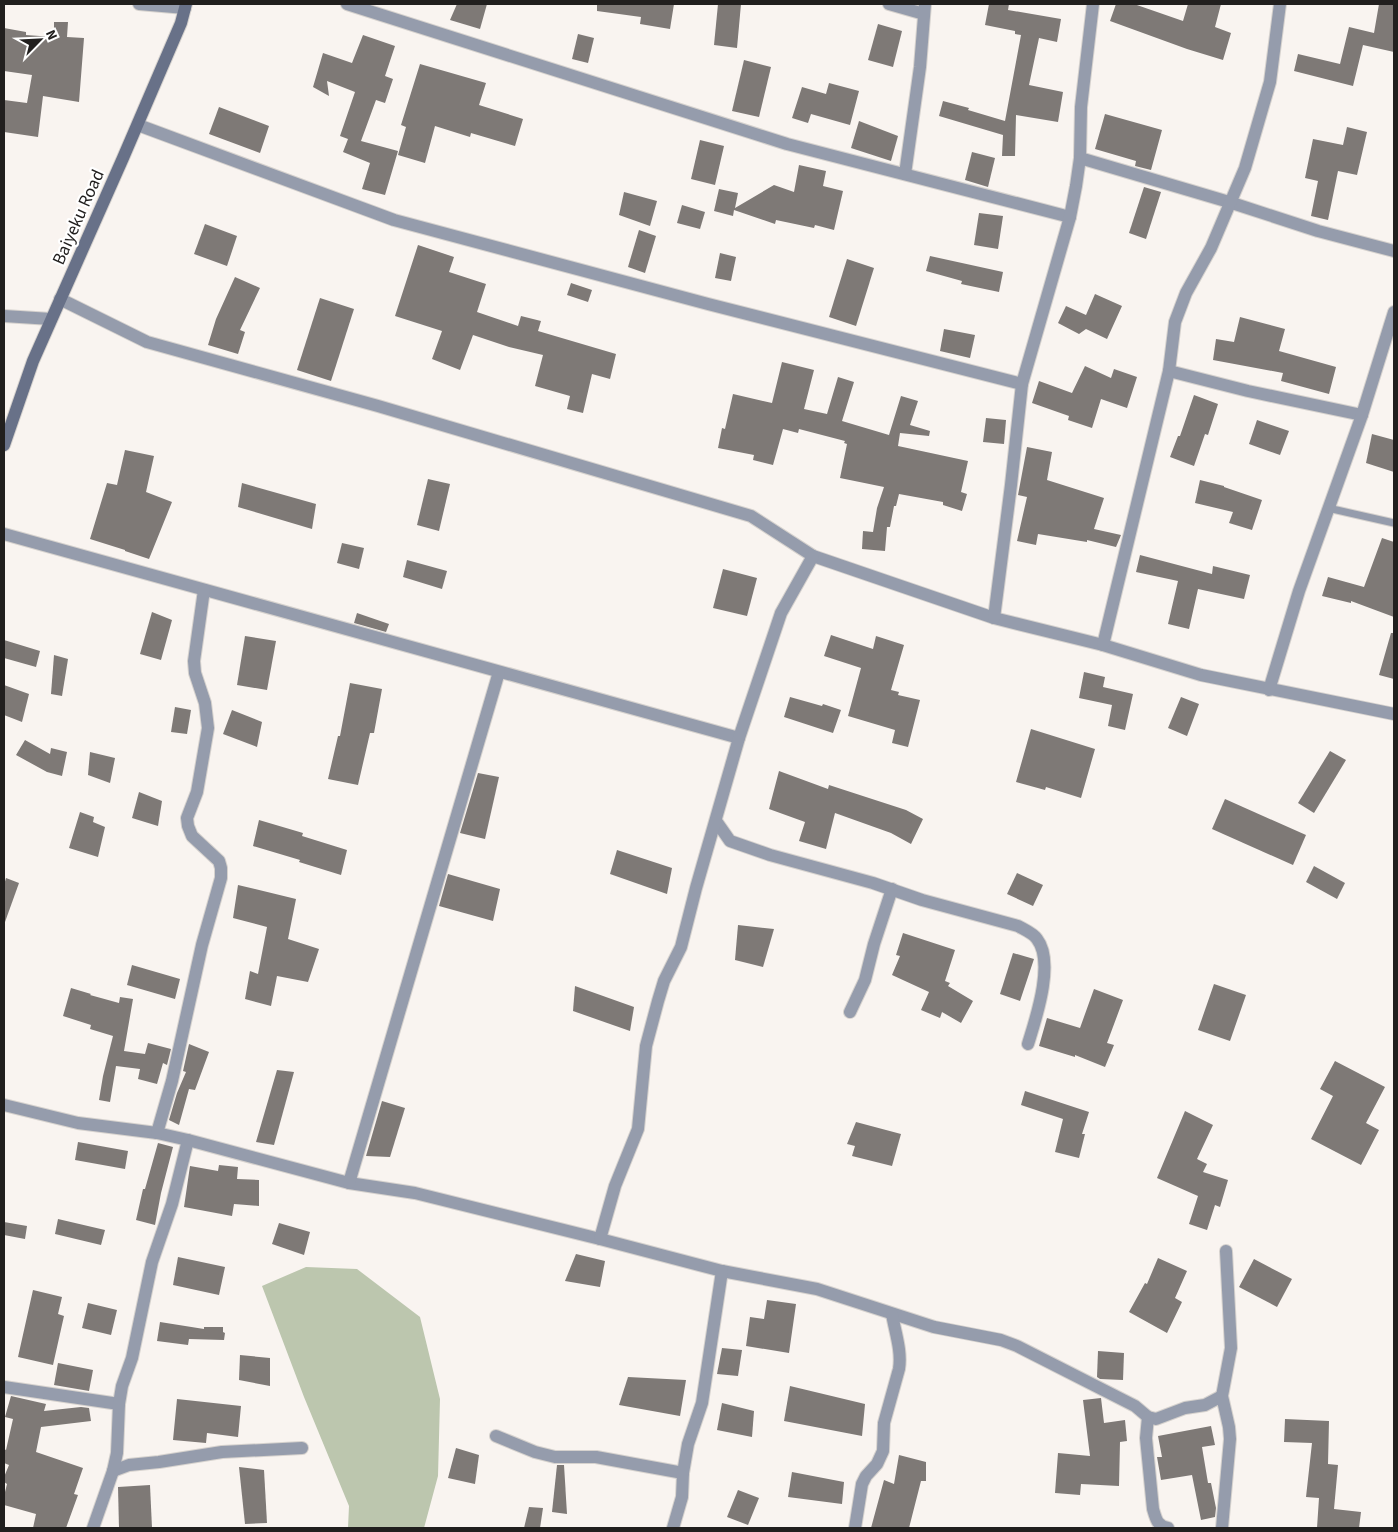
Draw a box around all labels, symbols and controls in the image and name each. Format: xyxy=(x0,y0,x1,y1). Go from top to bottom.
north arrow xyxy=(15,15,65,65)
text: N xyxy=(40,27,62,43)
street label: Baiyeku Road xyxy=(46,166,111,269)

